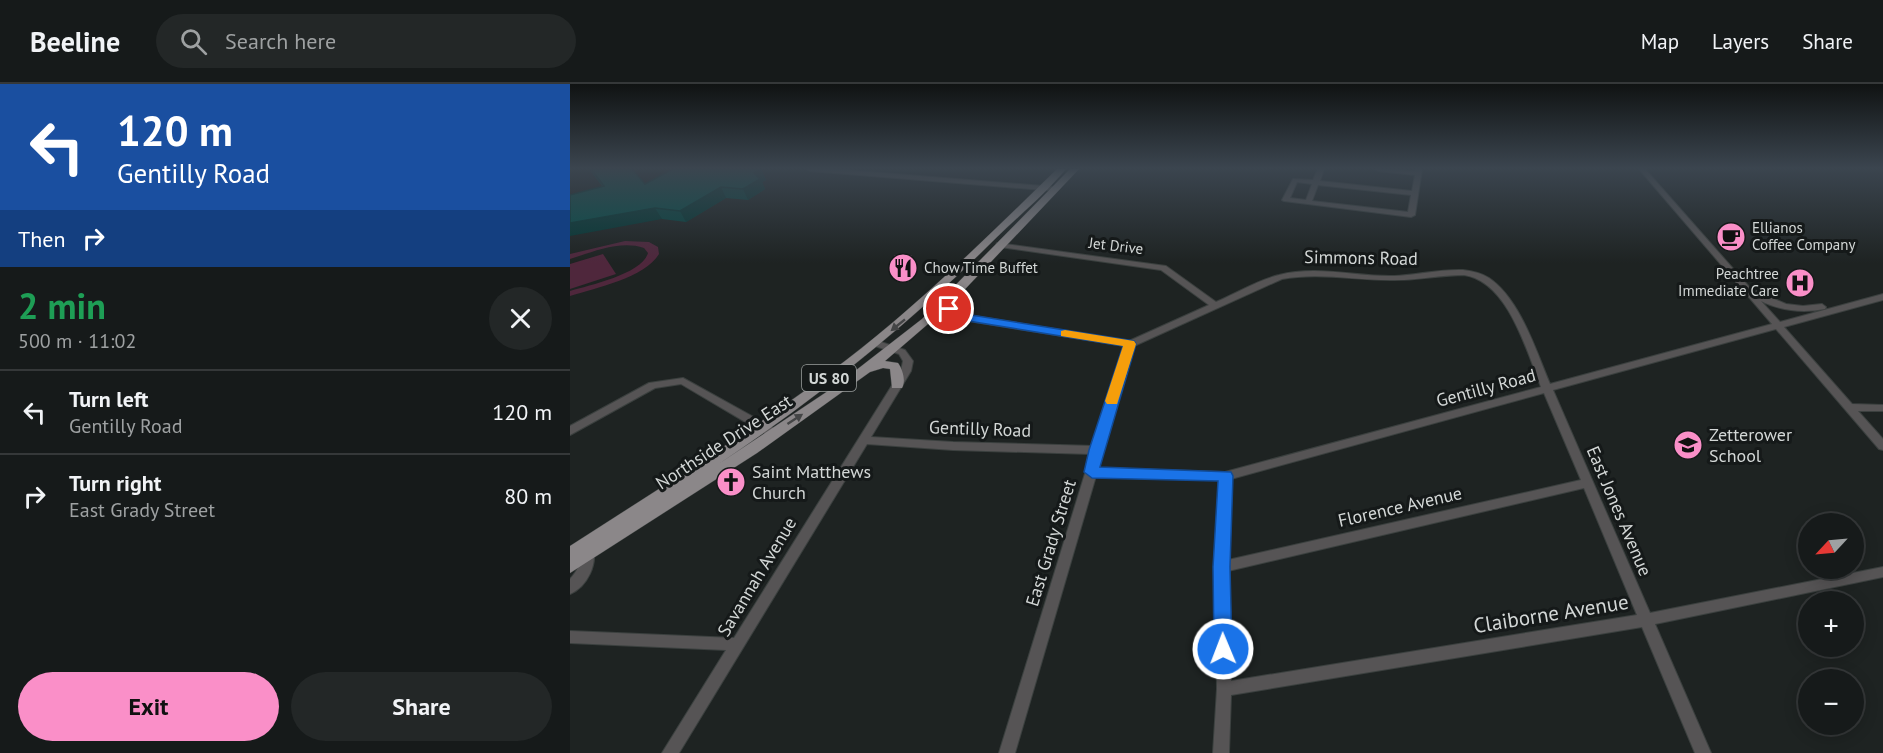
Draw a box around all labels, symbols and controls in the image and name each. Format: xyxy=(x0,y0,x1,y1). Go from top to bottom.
search box xyxy=(156,14,576,68)
text: Beeline xyxy=(30,23,120,60)
icon: search xyxy=(177,25,210,58)
text: Search here xyxy=(225,27,336,55)
text: Map xyxy=(1641,28,1679,55)
text: Layers xyxy=(1712,28,1769,55)
text: Share xyxy=(1802,28,1853,55)
text: 120 m xyxy=(117,103,233,158)
icon: left xyxy=(18,108,96,186)
text: Gentilly Road xyxy=(117,156,270,190)
place label: Ellianos Coffee Company xyxy=(1752,218,1855,254)
cafe icon: Ellianos Coffee Company xyxy=(1715,221,1747,253)
icon: right xyxy=(77,222,110,255)
text: Then xyxy=(18,225,65,253)
street label: Jet Drive xyxy=(1087,233,1144,258)
street label: Simmons Road xyxy=(1304,245,1418,270)
restaurant icon: Chow Time Buffet xyxy=(887,252,919,284)
place label: Chow Time Buffet xyxy=(924,258,1038,277)
place label: Peachtree Immediate Care xyxy=(1678,264,1779,300)
hospital icon: Peachtree Immediate Care xyxy=(1784,267,1816,299)
text: 2 min xyxy=(18,282,106,329)
pin xyxy=(923,283,974,334)
button: close xyxy=(489,287,552,350)
icon: arrive xyxy=(932,292,965,325)
one-way arrow xyxy=(890,318,905,330)
text: 500 m · 11:02 xyxy=(18,328,136,354)
street label: Gentilly Road xyxy=(1434,363,1538,412)
road number: US 80 xyxy=(802,365,856,391)
text: Turn left xyxy=(69,385,149,413)
street label: Northside Drive East xyxy=(651,389,796,494)
icon: left xyxy=(18,396,51,429)
text: 120 m xyxy=(492,398,552,426)
text: Gentilly Road xyxy=(69,413,182,439)
one-way arrow xyxy=(786,413,802,425)
street label: Gentilly Road xyxy=(929,415,1031,442)
place label: Zetterower School xyxy=(1709,423,1792,467)
school or university icon: Zetterower School xyxy=(1672,429,1704,461)
street label: East Jones Avenue xyxy=(1582,442,1657,579)
place label: Saint Matthews Church xyxy=(752,460,871,504)
church icon: Saint Matthews Church xyxy=(715,466,747,498)
text: Turn right xyxy=(69,469,161,497)
street label: East Grady Street xyxy=(1020,477,1081,609)
icon: right xyxy=(18,480,51,513)
street label: Florence Avenue xyxy=(1336,481,1464,532)
text: 80 m xyxy=(504,482,552,510)
text: East Grady Street xyxy=(69,497,215,523)
street label: Savannah Avenue xyxy=(712,513,801,641)
north arrow xyxy=(1798,513,1864,579)
map controls xyxy=(1798,513,1864,735)
street label: Claiborne Avenue xyxy=(1471,588,1630,639)
button: + xyxy=(1798,591,1864,657)
position arrow xyxy=(1191,617,1255,681)
button: − xyxy=(1798,669,1864,735)
button: Exit xyxy=(18,672,279,741)
button: Share xyxy=(291,672,552,741)

